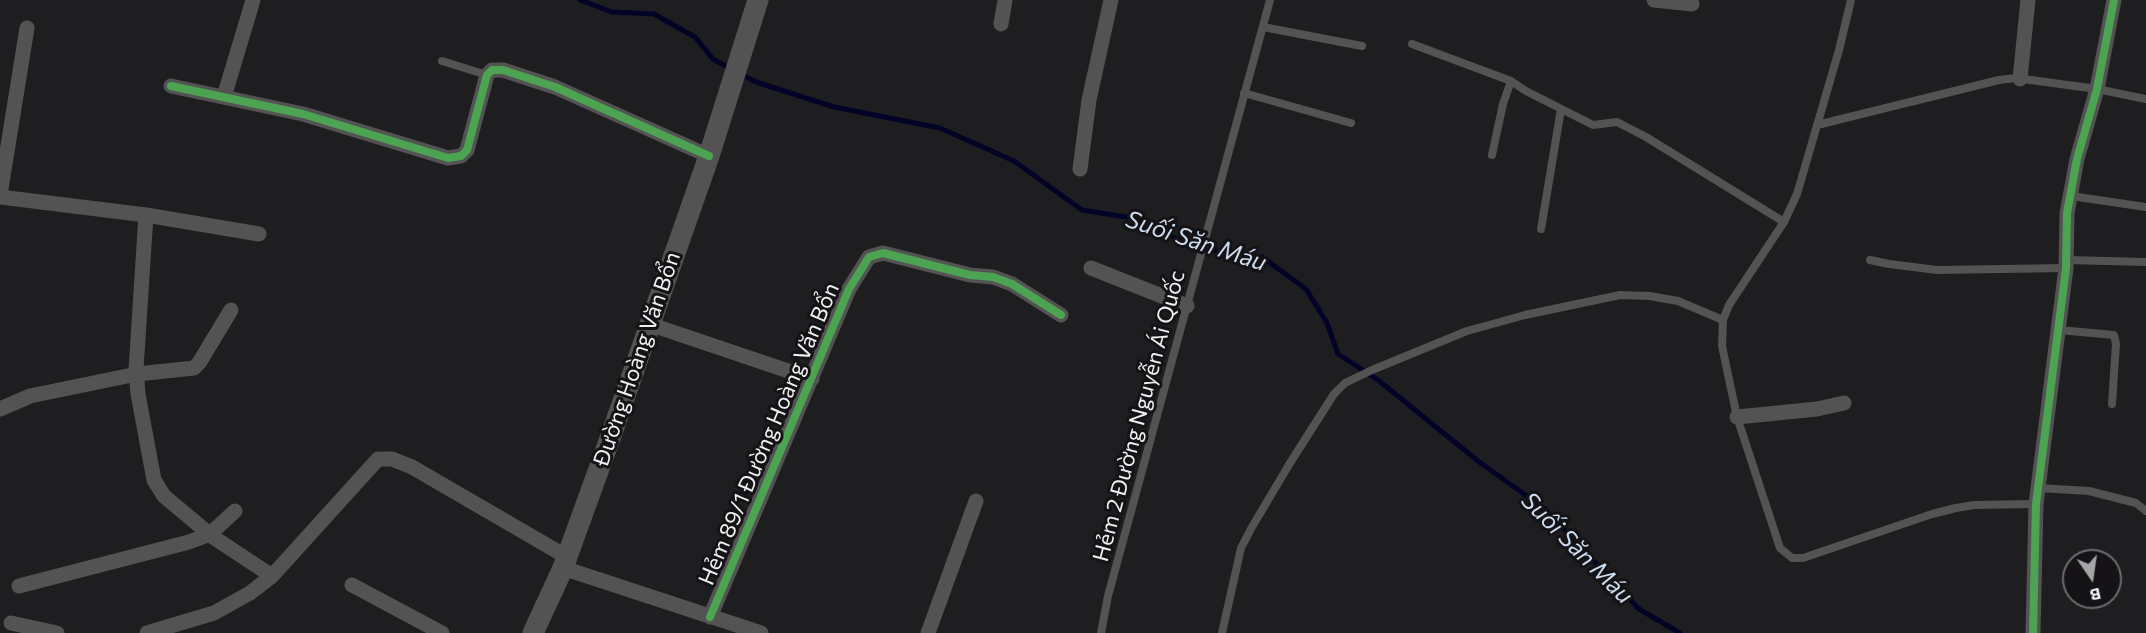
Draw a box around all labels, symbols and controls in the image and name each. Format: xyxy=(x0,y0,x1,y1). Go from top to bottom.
water label: Suối Săn Máu xyxy=(1122,205,1270,277)
street label: Đường Hoàng Văn Bổn xyxy=(588,248,686,470)
street label: Hẻm 2 Đường Nguyễn Ái Quốc xyxy=(1087,268,1191,564)
street label: Hẻm 89/1 Đường Hoàng Văn Bổn xyxy=(693,279,845,589)
water label: Suối Săn Máu xyxy=(1515,486,1639,610)
north arrow xyxy=(2062,549,2122,609)
text: B xyxy=(2088,585,2103,606)

